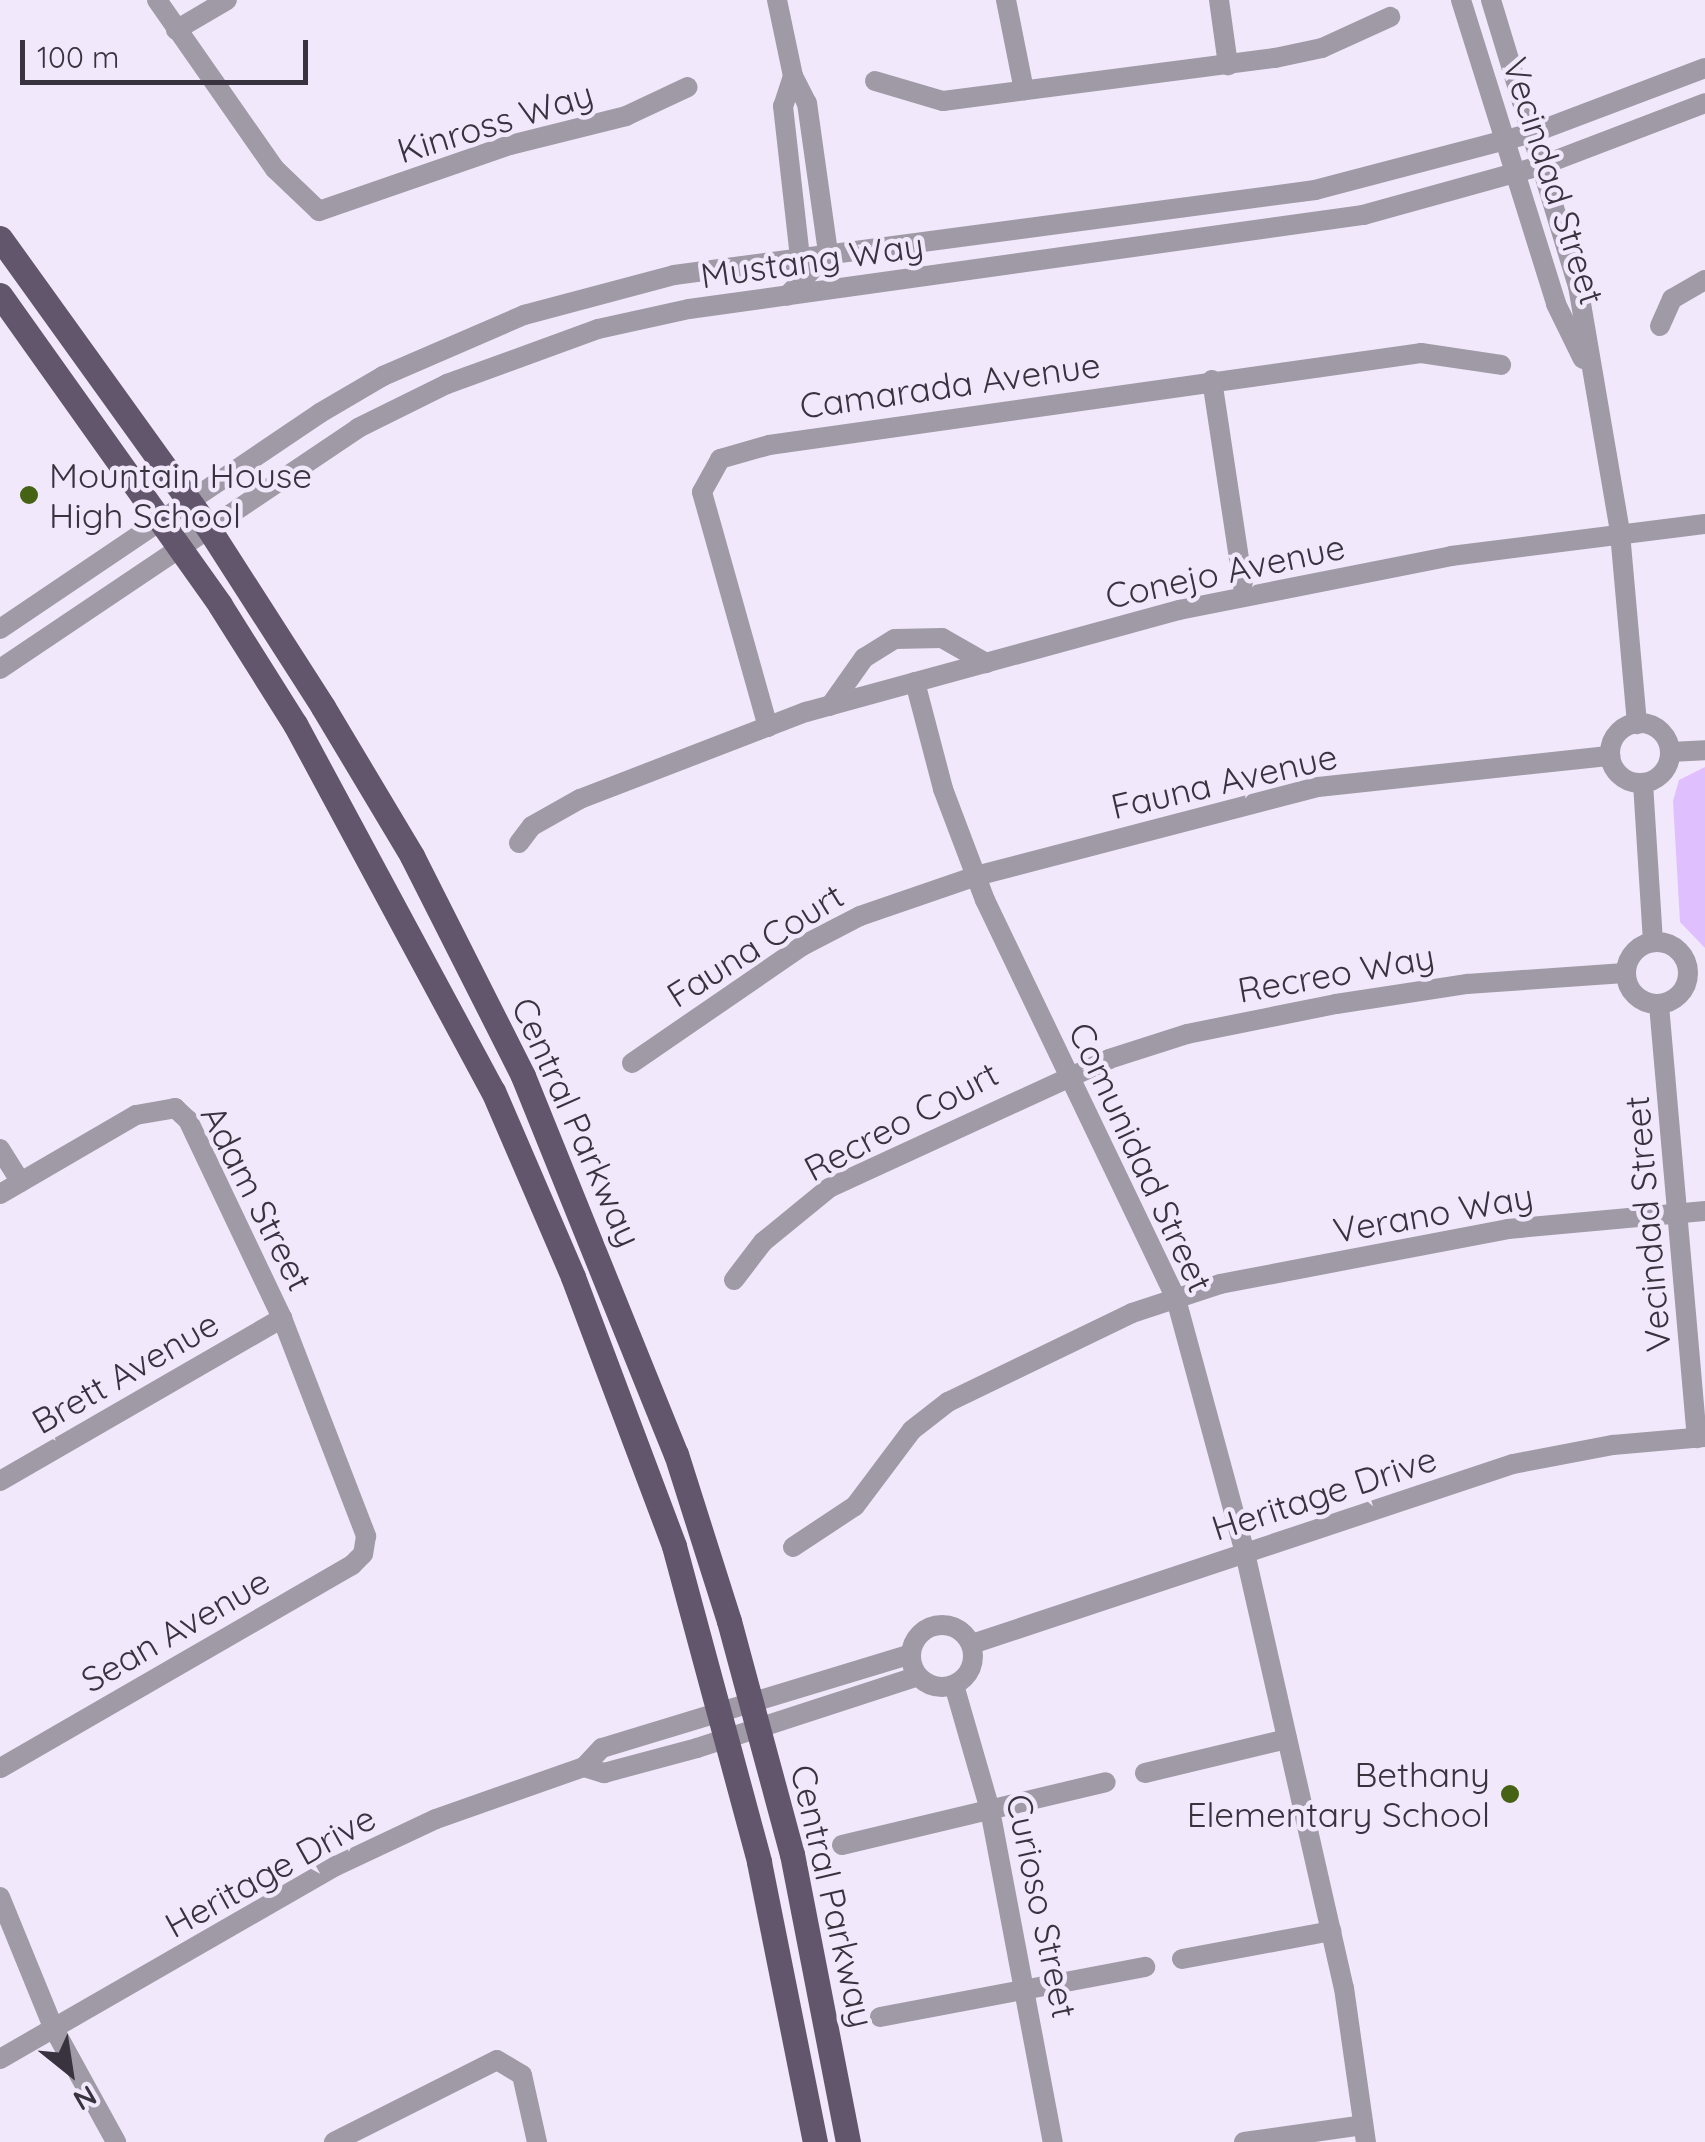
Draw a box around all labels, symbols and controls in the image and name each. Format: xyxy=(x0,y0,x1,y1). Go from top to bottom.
scale bar xyxy=(25,20,312,82)
text: 100 m xyxy=(37,38,119,76)
street label: Vecindad Street xyxy=(1494,52,1614,310)
street label: Kinross Way xyxy=(392,72,598,172)
street label: Mustang Way xyxy=(698,224,926,296)
street label: Camarada Avenue xyxy=(797,343,1103,427)
place label: Mountain House High School xyxy=(49,454,312,536)
marker: Mountain House High School xyxy=(18,484,40,506)
street label: Conejo Avenue xyxy=(1101,525,1349,617)
street label: Fauna Avenue xyxy=(1107,735,1341,827)
street label: Fauna Court xyxy=(659,874,851,1016)
street label: Recreo Way xyxy=(1234,935,1438,1011)
street label: Central Parkway xyxy=(503,991,651,1253)
street label: Comunidad Street xyxy=(1060,1016,1222,1298)
street label: Recreo Court xyxy=(797,1052,1005,1190)
street label: Vecindad Street xyxy=(1615,1094,1679,1354)
street label: Adam Street xyxy=(192,1098,322,1298)
street label: Verano Way xyxy=(1330,1175,1536,1251)
street label: Brett Avenue xyxy=(24,1302,226,1442)
street label: Heritage Drive xyxy=(1206,1437,1442,1549)
street label: Sean Avenue xyxy=(73,1559,277,1701)
place label: Bethany Elementary School xyxy=(1187,1753,1490,1835)
street label: Central Parkway xyxy=(782,1761,884,2031)
marker: Bethany Elementary School xyxy=(1499,1783,1521,1805)
street label: Curioso Street xyxy=(998,1790,1086,2022)
street label: Heritage Drive xyxy=(158,1796,382,1946)
north arrow xyxy=(20,2022,120,2122)
text: N xyxy=(68,2078,103,2119)

